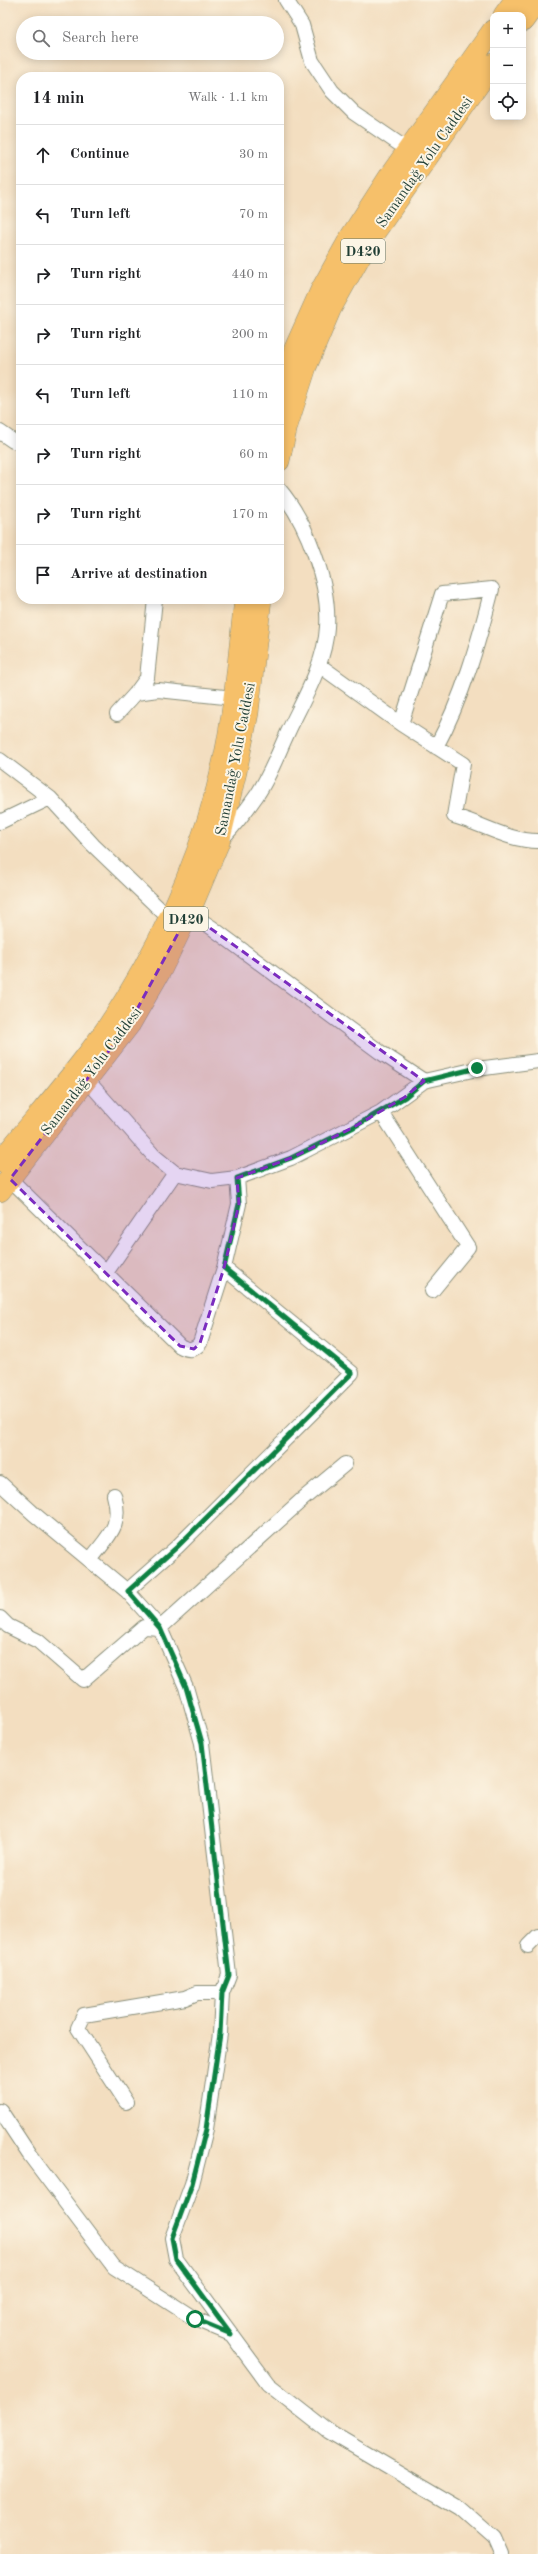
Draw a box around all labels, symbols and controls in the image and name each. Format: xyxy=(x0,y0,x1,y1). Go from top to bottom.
map controls xyxy=(490,12,526,120)
button: + xyxy=(490,12,526,48)
search box xyxy=(16,16,284,60)
icon: search xyxy=(30,27,52,49)
text: Search here xyxy=(62,31,139,46)
button: − xyxy=(490,48,526,84)
button: locate xyxy=(490,84,526,120)
text: 14 min xyxy=(32,90,85,107)
text: Walk · 1.1 km xyxy=(188,91,268,104)
street label: Samandağ Yolu Caddesi xyxy=(374,95,476,231)
icon: ahead xyxy=(32,144,54,166)
text: Continue xyxy=(70,147,129,162)
text: 30 m xyxy=(239,148,268,161)
icon: left xyxy=(32,204,54,226)
text: Turn left xyxy=(70,207,130,222)
text: 70 m xyxy=(239,208,268,221)
road number: D420 xyxy=(341,239,385,263)
icon: right xyxy=(32,264,54,286)
text: Turn right xyxy=(70,267,141,282)
text: 440 m xyxy=(231,268,268,281)
icon: right xyxy=(32,324,54,346)
text: Turn right xyxy=(70,327,141,342)
text: 200 m xyxy=(231,328,268,341)
icon: left xyxy=(32,384,54,406)
text: Turn left xyxy=(70,387,130,402)
text: 110 m xyxy=(231,388,268,401)
icon: right xyxy=(32,444,54,466)
text: Turn right xyxy=(70,447,141,462)
text: 60 m xyxy=(239,448,268,461)
icon: right xyxy=(32,504,54,526)
text: Turn right xyxy=(70,507,141,522)
text: 170 m xyxy=(231,508,268,521)
icon: arrive xyxy=(32,564,54,586)
text: Arrive at destination xyxy=(70,567,208,582)
street label: Samandağ Yolu Caddesi xyxy=(214,681,259,837)
road number: D420 xyxy=(164,907,208,931)
street label: Samandağ Yolu Caddesi xyxy=(39,1005,145,1139)
route end xyxy=(468,1059,486,1077)
route start xyxy=(186,2310,204,2328)

